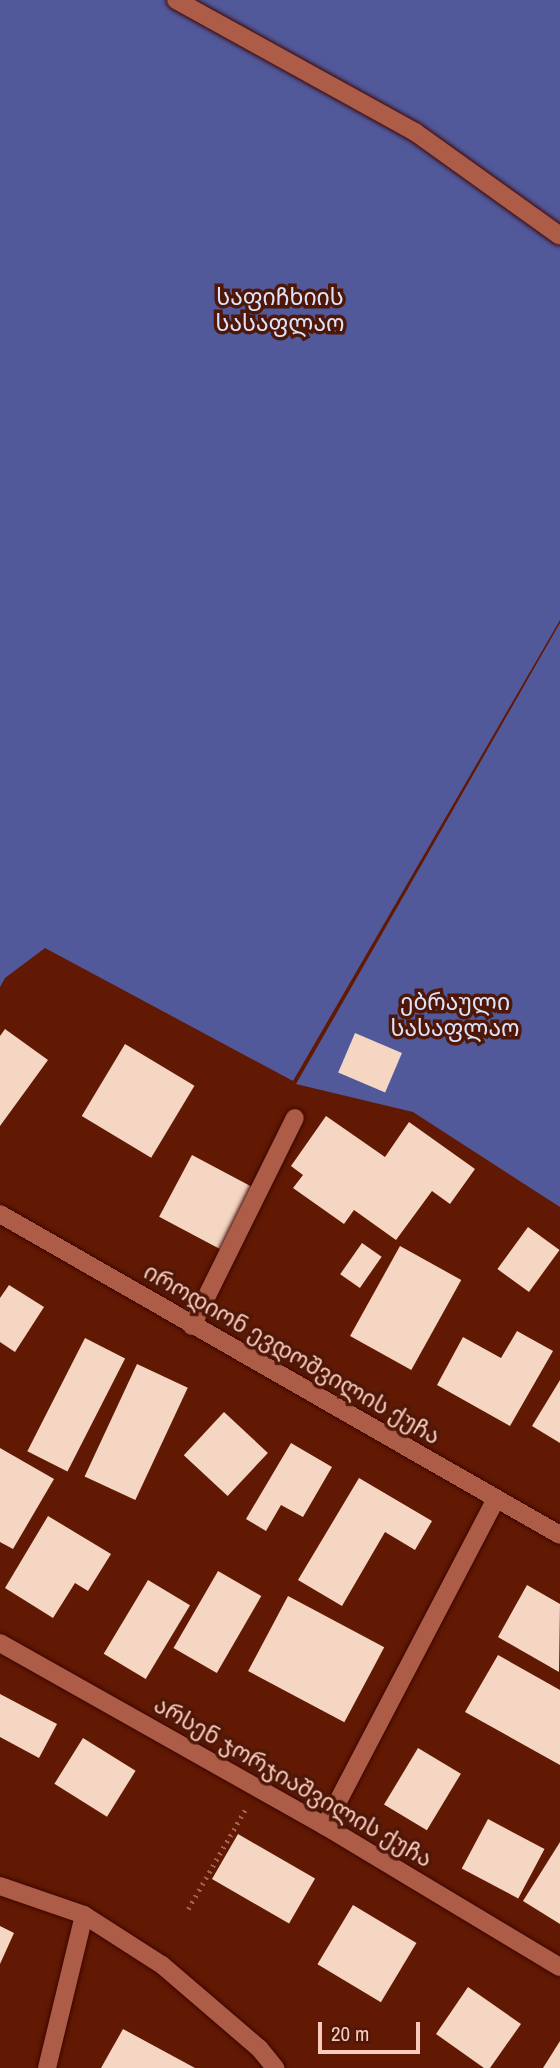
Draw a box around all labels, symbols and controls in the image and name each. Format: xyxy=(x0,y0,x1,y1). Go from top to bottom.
park label: საფიჩხიის სასაფლაო xyxy=(215,283,345,337)
park label: ებრაული სასაფლაო xyxy=(390,988,520,1042)
street label: იროდიონ ევდოშვილის ქუჩა xyxy=(139,1258,445,1450)
street label: არსენ ჯორჯიაშვილის ქუჩა xyxy=(149,1691,437,1873)
scale bar xyxy=(322,2008,424,2052)
text: 20 m xyxy=(331,2019,369,2048)

